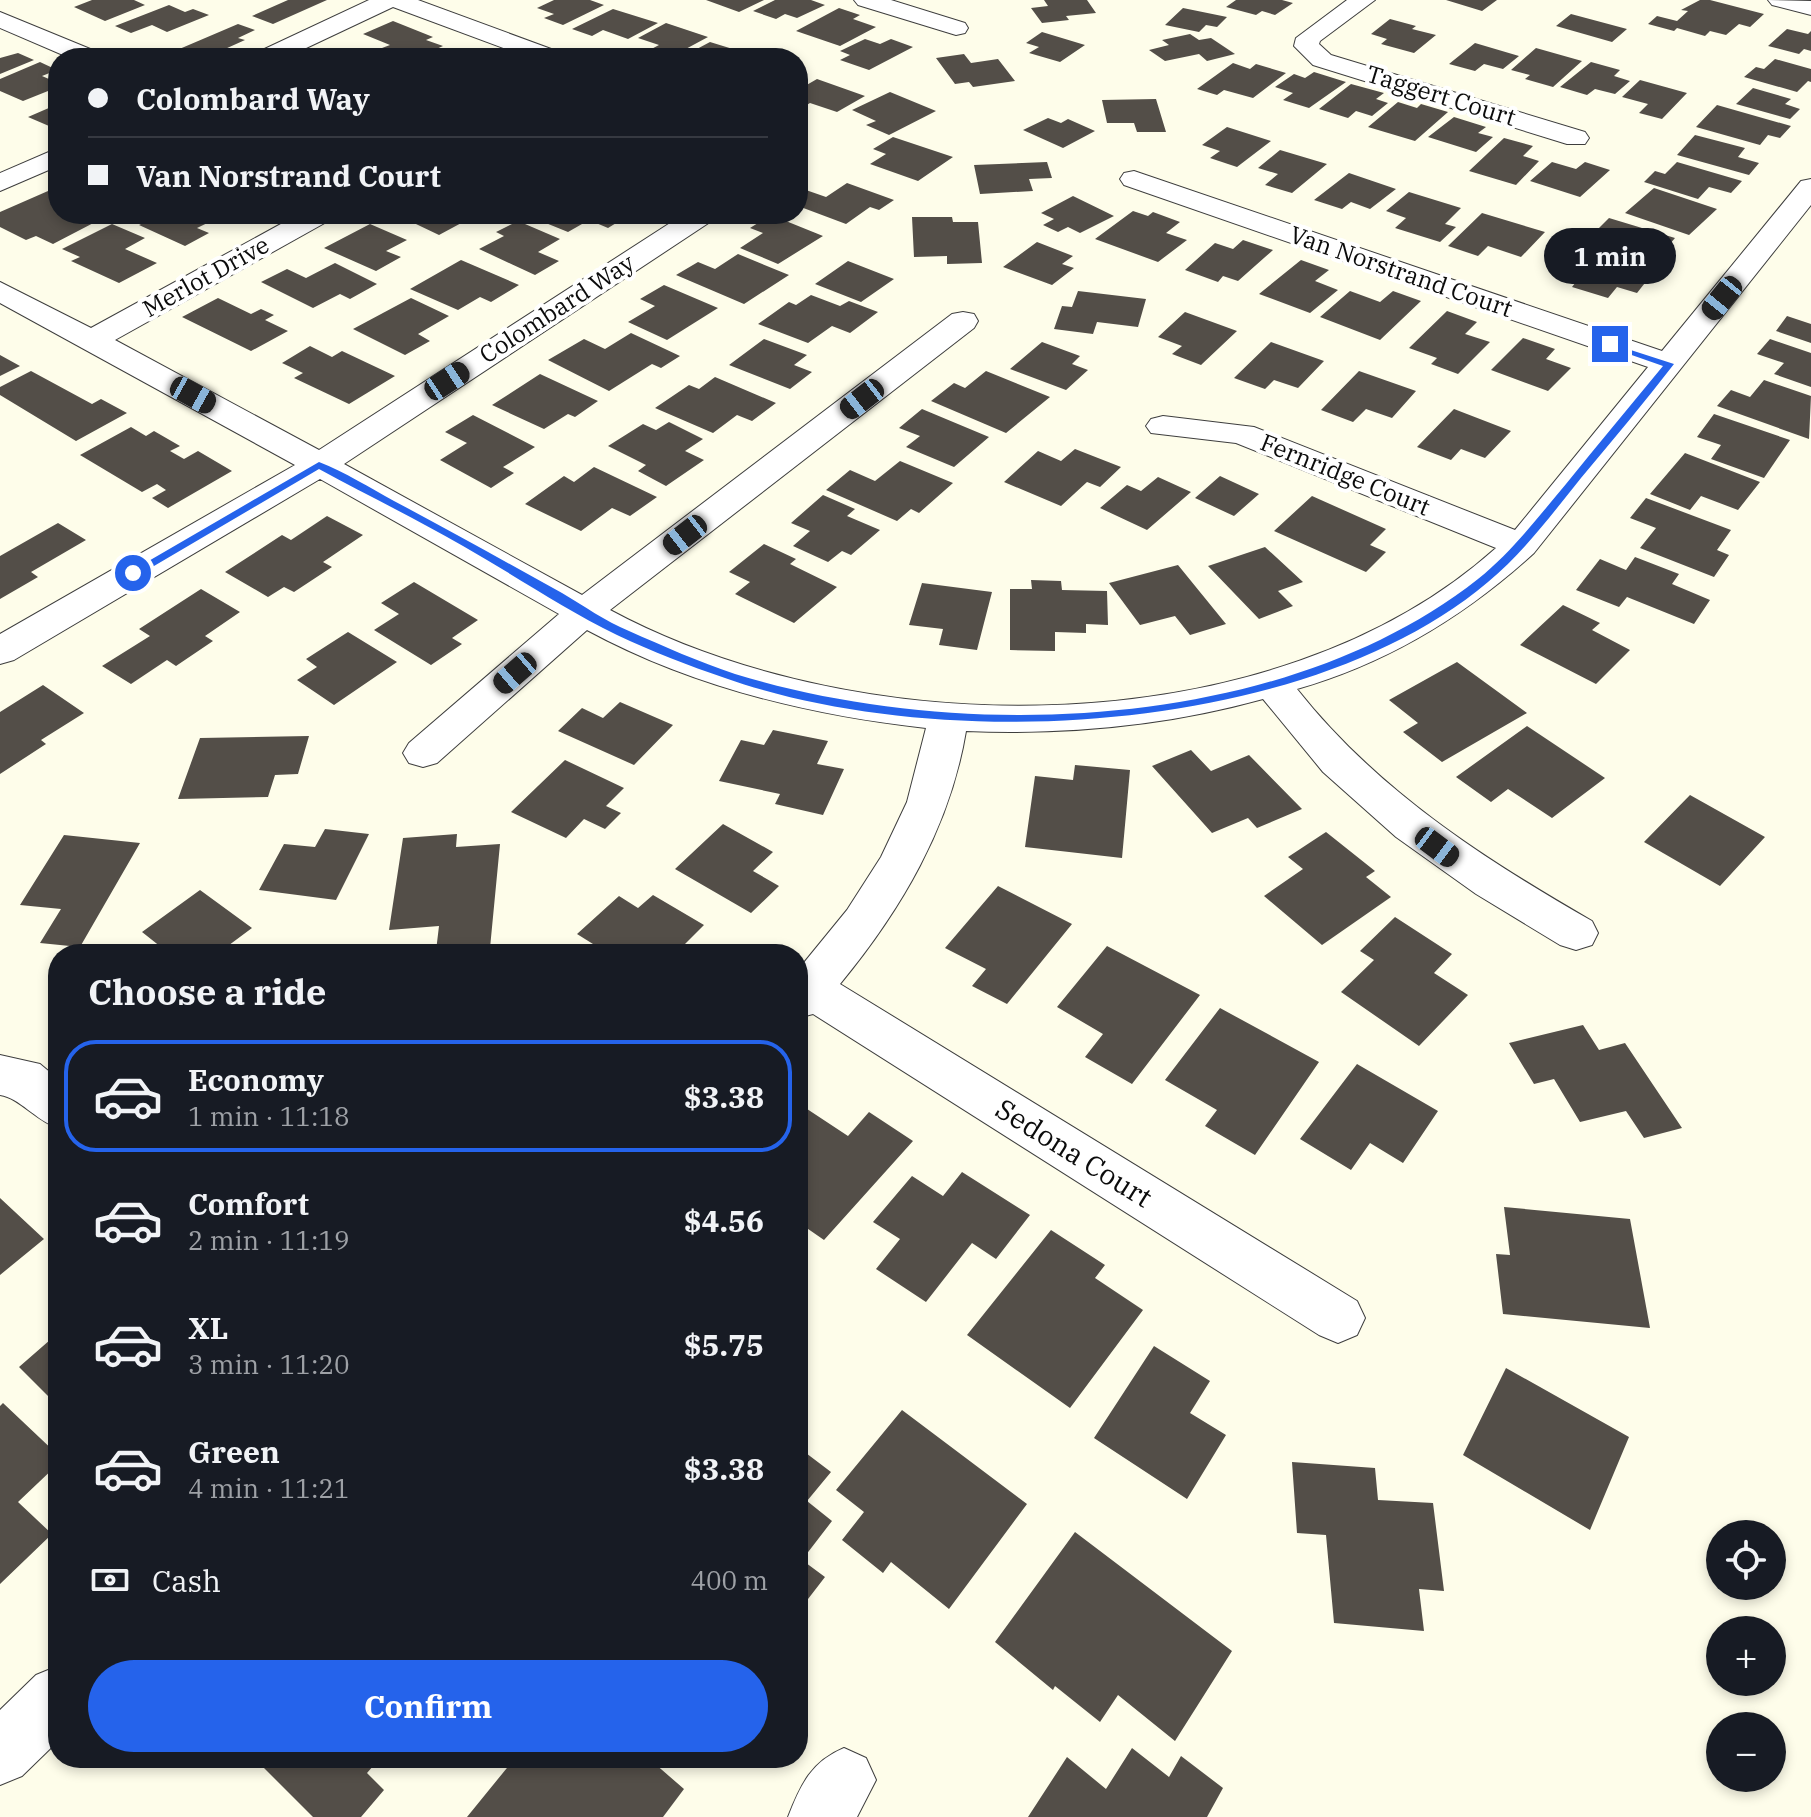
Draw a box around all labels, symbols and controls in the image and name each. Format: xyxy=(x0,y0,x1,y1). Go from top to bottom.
street label: Taggert Court xyxy=(1363,57,1520,133)
text: Colombard Way xyxy=(136,79,370,118)
text: Van Norstrand Court xyxy=(136,156,441,195)
street label: Van Norstrand Court xyxy=(1286,218,1517,324)
street label: Merlot Drive xyxy=(137,228,274,324)
callout: 1 min xyxy=(1544,228,1676,284)
text: 1 min xyxy=(1574,239,1646,273)
street label: Colombard Way xyxy=(473,246,640,370)
car xyxy=(1698,272,1746,324)
route end xyxy=(1592,326,1628,362)
car xyxy=(420,358,474,404)
car xyxy=(166,373,220,417)
car xyxy=(836,375,888,423)
street label: Fernridge Court xyxy=(1256,426,1435,523)
car xyxy=(659,511,711,559)
route start xyxy=(115,555,151,591)
car xyxy=(489,648,541,698)
car xyxy=(1411,823,1463,871)
text: Choose a ride xyxy=(88,968,327,1015)
icon: car xyxy=(92,1060,164,1132)
text: Economy xyxy=(188,1060,324,1099)
text: $3.38 xyxy=(684,1077,764,1116)
street label: Sedona Court xyxy=(989,1090,1160,1215)
text: 1 min · 11:18 xyxy=(188,1099,350,1133)
icon: car xyxy=(92,1184,164,1256)
text: Comfort xyxy=(188,1184,309,1223)
text: $4.56 xyxy=(684,1201,764,1240)
text: 2 min · 11:19 xyxy=(188,1223,350,1257)
icon: car xyxy=(92,1308,164,1380)
text: XL xyxy=(188,1308,228,1347)
text: $5.75 xyxy=(684,1325,764,1364)
text: 3 min · 11:20 xyxy=(188,1347,350,1381)
icon: car xyxy=(92,1432,164,1504)
text: Green xyxy=(188,1432,280,1471)
text: $3.38 xyxy=(684,1449,764,1488)
text: 4 min · 11:21 xyxy=(188,1471,350,1505)
map controls xyxy=(1706,1520,1786,1792)
button: locate xyxy=(1706,1520,1786,1600)
icon: cash xyxy=(88,1558,132,1602)
text: Cash xyxy=(152,1561,221,1600)
text: 400 m xyxy=(690,1563,768,1597)
button: + xyxy=(1706,1616,1786,1696)
button: Confirm xyxy=(88,1660,768,1752)
button: − xyxy=(1706,1712,1786,1792)

